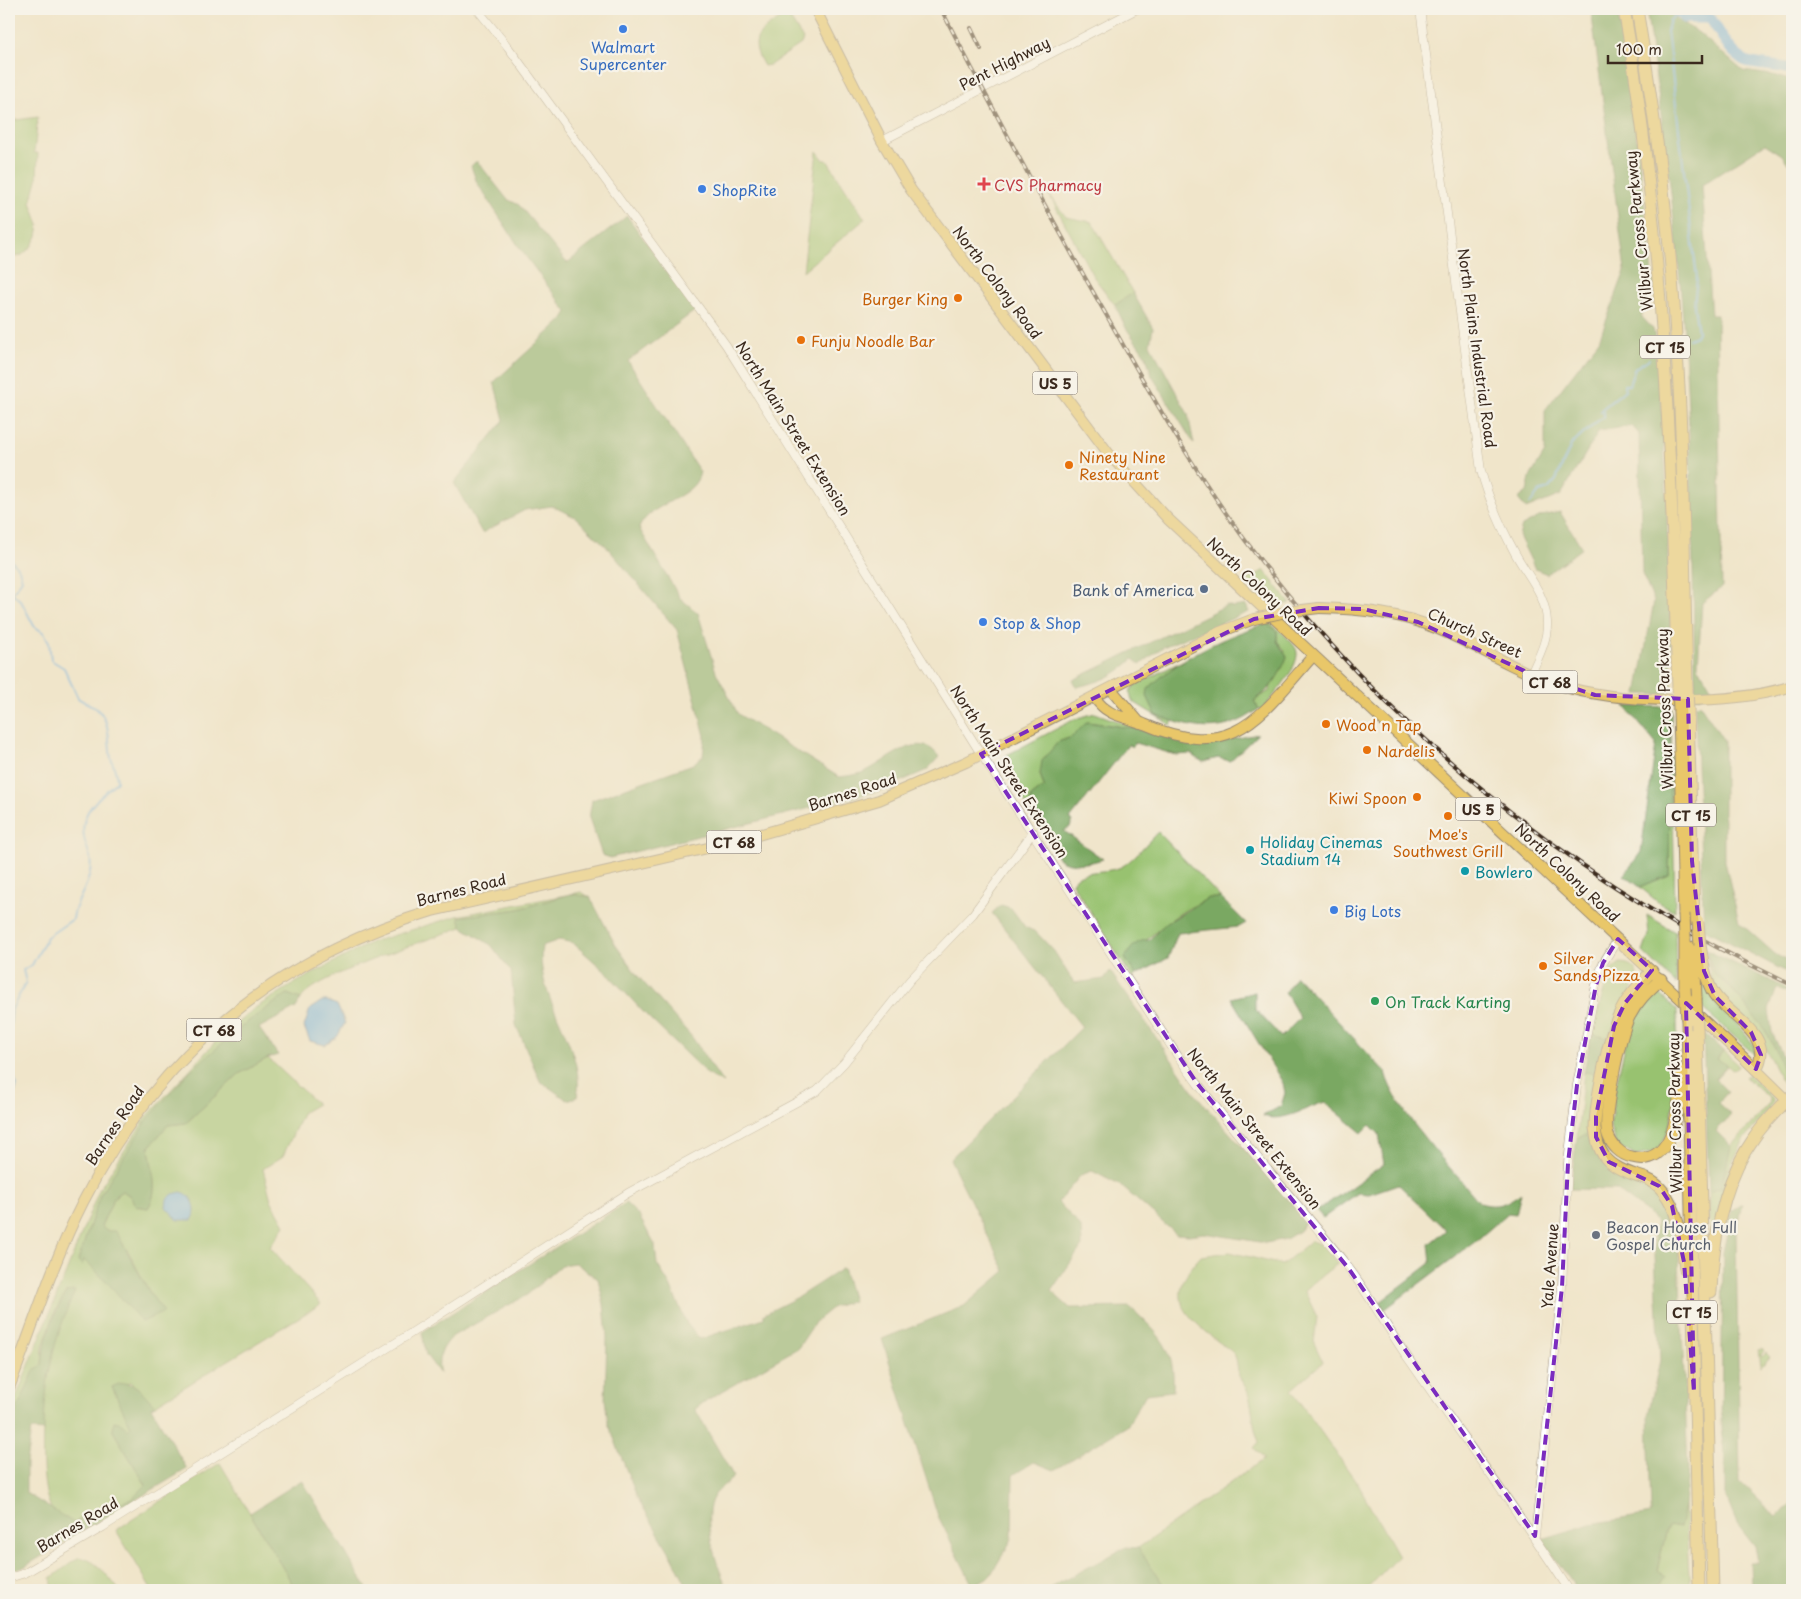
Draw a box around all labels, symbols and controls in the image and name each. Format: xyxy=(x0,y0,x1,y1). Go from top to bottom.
marker: Walmart Supercenter xyxy=(617,23,629,35)
street label: Pent Highway xyxy=(955,30,1053,96)
scale bar xyxy=(1608,32,1702,64)
place label: Walmart Supercenter xyxy=(579,35,667,75)
text: 100 m xyxy=(1616,37,1662,60)
street label: Wilbur Cross Parkway xyxy=(1618,150,1658,312)
place label: CVS Pharmacy xyxy=(994,173,1102,196)
place label: ShopRite xyxy=(712,178,777,201)
marker: CVS Pharmacy xyxy=(978,178,990,190)
marker: ShopRite xyxy=(696,183,708,195)
street label: North Colony Road xyxy=(948,221,1048,343)
street label: North Plains Industrial Road xyxy=(1453,247,1503,449)
place label: Burger King xyxy=(862,287,948,310)
marker: Burger King xyxy=(952,292,964,304)
place label: Funju Noodle Bar xyxy=(811,329,935,352)
marker: Funju Noodle Bar xyxy=(795,334,807,346)
street label: North Main Street Extension xyxy=(731,336,857,520)
road number: CT 15 xyxy=(1640,336,1690,358)
road number: US 5 xyxy=(1032,372,1078,394)
place label: Ninety Nine Restaurant xyxy=(1079,445,1166,485)
marker: Ninety Nine Restaurant xyxy=(1063,459,1075,471)
street label: North Colony Road xyxy=(1202,531,1318,641)
place label: Bank of America xyxy=(1072,578,1195,601)
marker: Bank of America xyxy=(1198,583,1210,595)
street label: Church Street xyxy=(1424,601,1526,663)
place label: Stop & Shop xyxy=(993,611,1081,634)
marker: Stop & Shop xyxy=(977,616,989,628)
street label: Wilbur Cross Parkway xyxy=(1650,628,1678,790)
road number: CT 68 xyxy=(1522,670,1578,694)
street label: North Main Street Extension xyxy=(945,680,1075,862)
place label: Wood n Tap xyxy=(1336,713,1421,736)
marker: Wood n Tap xyxy=(1320,718,1332,730)
place label: Nardelis xyxy=(1377,739,1435,762)
marker: Nardelis xyxy=(1361,744,1373,756)
street label: Barnes Road xyxy=(805,766,899,816)
place label: Kiwi Spoon xyxy=(1329,786,1407,809)
marker: Kiwi Spoon xyxy=(1411,791,1423,803)
road number: US 5 xyxy=(1456,798,1500,821)
road number: CT 15 xyxy=(1666,804,1716,826)
marker: Moe's Southwest Grill xyxy=(1442,810,1454,822)
street label: North Colony Road xyxy=(1510,817,1626,927)
place label: Moe's Southwest Grill xyxy=(1393,822,1503,862)
road number: CT 68 xyxy=(706,830,762,854)
place label: Holiday Cinemas Stadium 14 xyxy=(1260,830,1383,870)
marker: Holiday Cinemas Stadium 14 xyxy=(1244,844,1256,856)
place label: Bowlero xyxy=(1475,860,1533,883)
marker: Bowlero xyxy=(1459,865,1471,877)
street label: Barnes Road xyxy=(414,867,508,911)
place label: Big Lots xyxy=(1344,899,1401,922)
marker: Big Lots xyxy=(1328,904,1340,916)
place label: Silver Sands Pizza xyxy=(1553,946,1640,986)
marker: Silver Sands Pizza xyxy=(1537,960,1549,972)
place label: On Track Karting xyxy=(1385,990,1511,1013)
marker: On Track Karting xyxy=(1369,995,1381,1007)
road number: CT 68 xyxy=(186,1018,242,1042)
street label: Wilbur Cross Parkway xyxy=(1661,1032,1687,1194)
street label: North Main Street Extension xyxy=(1182,1042,1328,1214)
street label: Barnes Road xyxy=(79,1081,149,1169)
place label: Beacon House Full Gospel Church xyxy=(1606,1215,1737,1255)
street label: Yale Avenue xyxy=(1535,1223,1563,1309)
marker: Beacon House Full Gospel Church xyxy=(1590,1229,1602,1241)
road number: CT 15 xyxy=(1667,1300,1717,1324)
street label: Barnes Road xyxy=(32,1491,122,1557)

